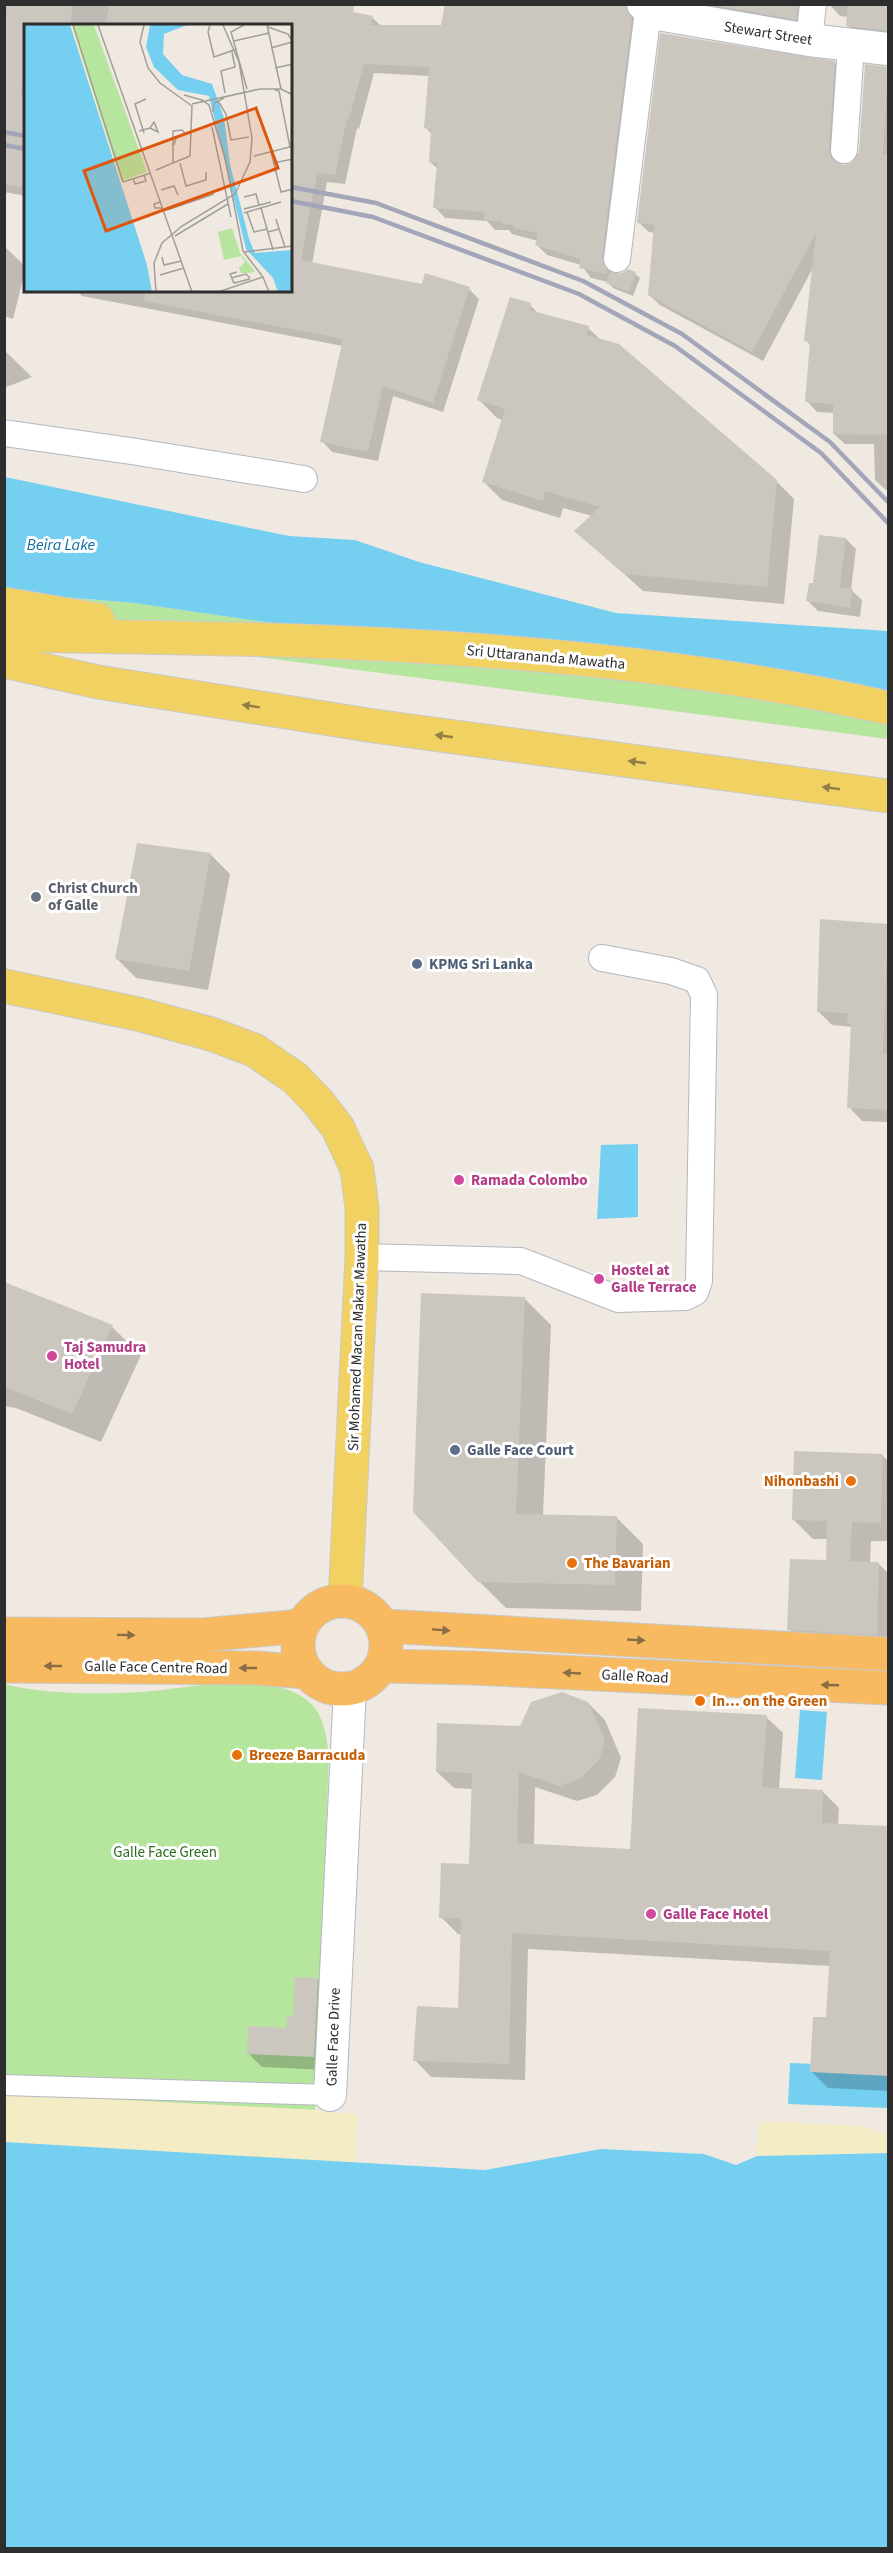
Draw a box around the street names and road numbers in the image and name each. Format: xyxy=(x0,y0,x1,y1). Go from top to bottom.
street label: Stewart Street xyxy=(722,16,814,51)
street label: Sri Uttarananda Mawatha xyxy=(466,640,626,675)
street label: Sir Mohamed Macan Makar Mawatha xyxy=(343,1222,372,1452)
street label: Galle Face Centre Road xyxy=(84,1656,228,1679)
street label: Galle Road xyxy=(601,1664,669,1689)
street label: Galle Face Drive xyxy=(321,1987,346,2087)

